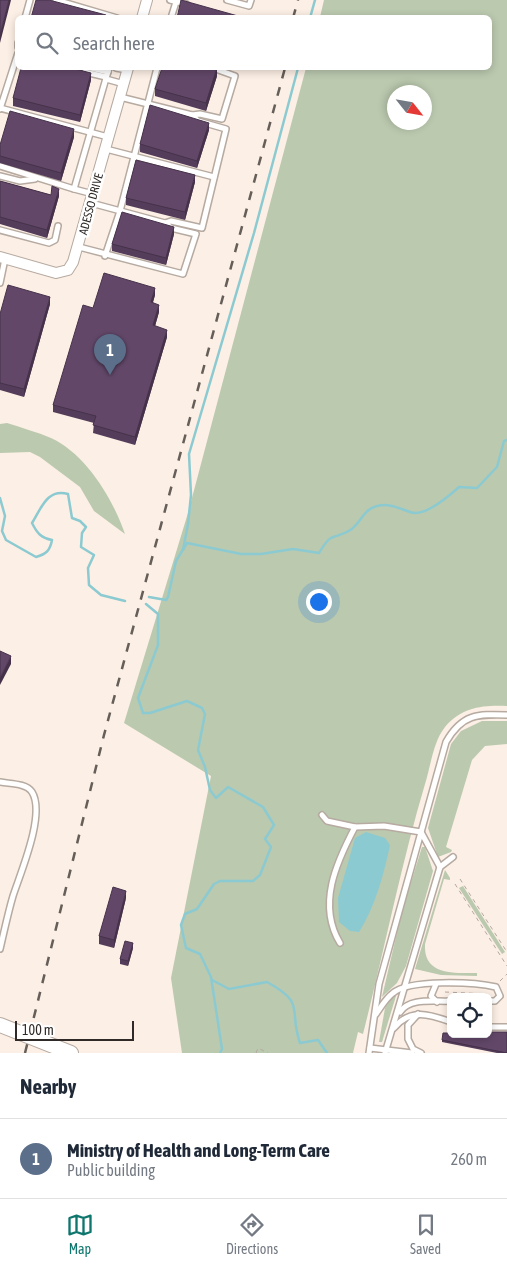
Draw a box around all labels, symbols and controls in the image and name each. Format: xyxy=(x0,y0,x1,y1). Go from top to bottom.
search box xyxy=(15,15,492,70)
icon: search xyxy=(33,29,61,57)
text: Search here xyxy=(73,32,155,54)
north arrow xyxy=(387,85,432,130)
street label: ADESSO DRIVE xyxy=(76,172,106,236)
pin: 1 xyxy=(94,334,126,375)
your location xyxy=(306,589,332,615)
map controls xyxy=(447,993,492,1038)
button: locate xyxy=(447,993,492,1038)
scale bar xyxy=(15,1018,134,1041)
text: 100 m xyxy=(22,1022,54,1038)
text: Nearby xyxy=(20,1074,76,1098)
text: Ministry of Health and Long-Term Care xyxy=(67,1139,330,1161)
text: 1 xyxy=(32,1150,40,1168)
text: 260 m xyxy=(451,1150,487,1168)
text: Public building xyxy=(67,1161,155,1179)
tab: Map xyxy=(66,1211,94,1257)
tab: Directions xyxy=(226,1211,278,1257)
tab: Saved xyxy=(410,1211,441,1257)

